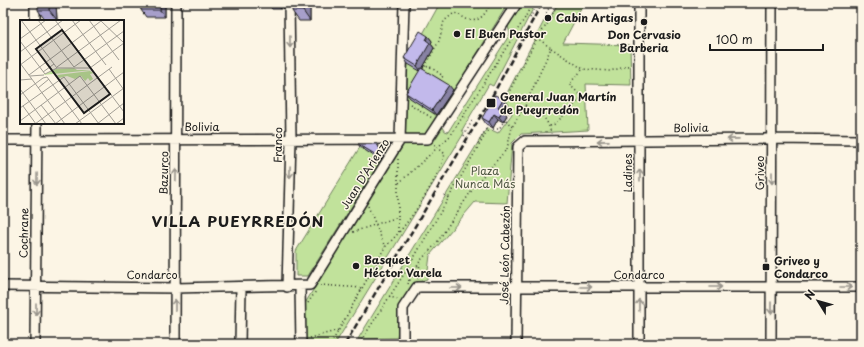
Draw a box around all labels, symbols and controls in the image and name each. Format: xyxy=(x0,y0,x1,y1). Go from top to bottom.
place label: Cabin Artigas xyxy=(556,9,633,26)
marker: Cabin Artigas xyxy=(543,13,553,23)
marker: Don Cervasio Barberia xyxy=(639,17,649,27)
inset map xyxy=(20,20,124,124)
place label: El Buen Pastor xyxy=(465,25,547,42)
place label: Don Cervasio Barberia xyxy=(607,26,681,56)
scale bar xyxy=(710,26,823,52)
marker: El Buen Pastor xyxy=(452,29,462,39)
text: 100 m xyxy=(716,30,753,48)
one-way arrow xyxy=(286,35,294,48)
place label: General Juan Martín de Pueyrredón xyxy=(500,88,616,118)
marker: General Juan Martín de Pueyrredón xyxy=(485,97,497,109)
street label: Bolivia xyxy=(185,118,220,135)
street label: Bolivia xyxy=(673,119,709,136)
street label: Franco xyxy=(269,127,286,163)
street label: Juan D’Arienzo xyxy=(336,135,393,212)
one-way arrow xyxy=(727,135,740,143)
one-way arrow xyxy=(597,137,610,145)
street label: Bazurco xyxy=(155,151,172,195)
street label: Ladines xyxy=(619,154,636,192)
street label: Griveo xyxy=(751,156,768,190)
park label: Plaza Nunca Más xyxy=(455,162,515,192)
one-way arrow xyxy=(286,165,294,178)
one-way arrow xyxy=(172,169,180,182)
one-way arrow xyxy=(636,169,644,182)
one-way arrow xyxy=(768,171,776,184)
one-way arrow xyxy=(33,172,41,185)
street label: José León Cabezón xyxy=(495,205,514,305)
street label: Cochrane xyxy=(15,208,32,258)
district label: VILLA PUEYRREDÓN xyxy=(152,209,324,232)
place label: Basquet Héctor Varela xyxy=(364,251,443,281)
place label: Griveo y Condarco xyxy=(774,252,828,282)
marker: Basquet Héctor Varela xyxy=(351,261,361,271)
marker: Griveo y Condarco xyxy=(761,262,771,272)
street label: Condarco xyxy=(126,266,178,283)
street label: Condarco xyxy=(613,266,665,283)
north arrow xyxy=(798,281,838,321)
one-way arrow xyxy=(579,283,592,291)
one-way arrow xyxy=(709,283,722,291)
one-way arrow xyxy=(839,283,852,291)
one-way arrow xyxy=(449,284,462,292)
text: N xyxy=(800,286,819,303)
one-way arrow xyxy=(171,299,179,312)
one-way arrow xyxy=(635,299,643,312)
one-way arrow xyxy=(767,301,775,314)
one-way arrow xyxy=(32,302,40,315)

